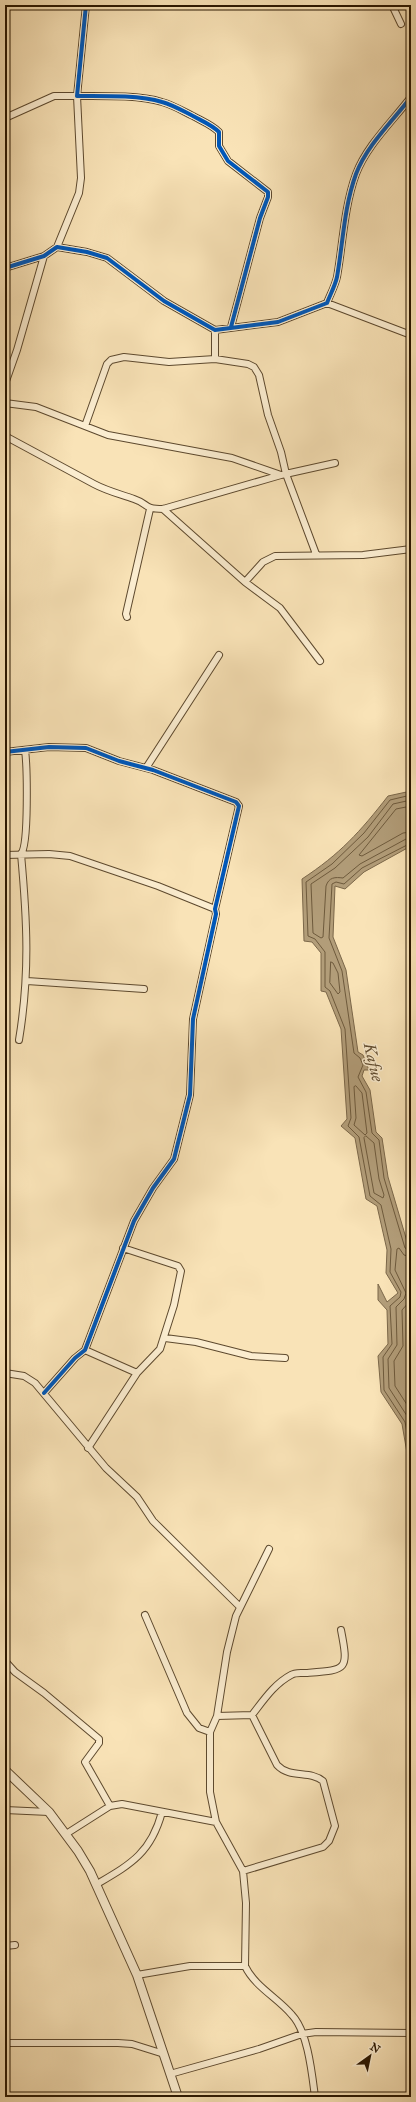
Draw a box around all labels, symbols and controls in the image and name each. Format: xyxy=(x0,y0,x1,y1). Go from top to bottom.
water label: Kafue xyxy=(360,1040,387,1084)
north arrow xyxy=(350,2036,390,2076)
text: N xyxy=(368,2040,383,2056)

